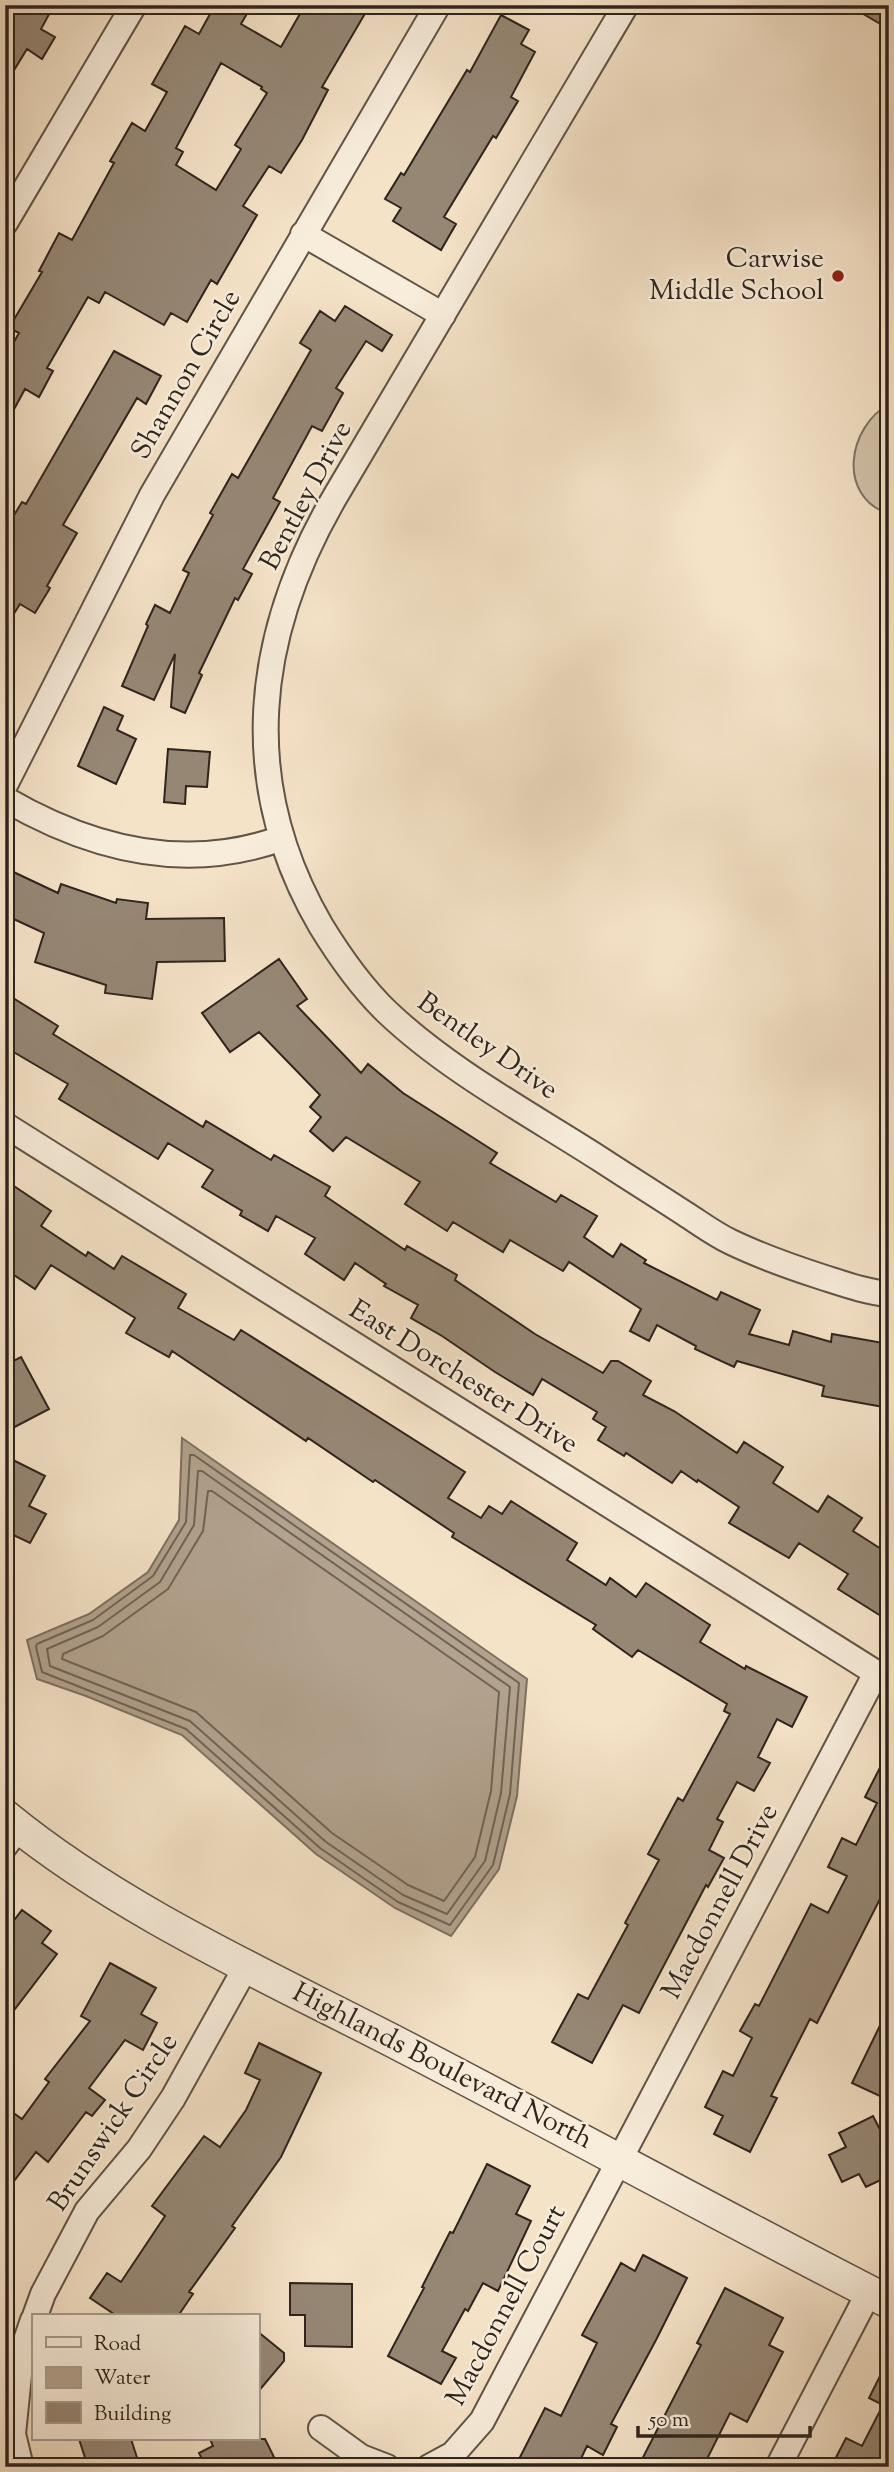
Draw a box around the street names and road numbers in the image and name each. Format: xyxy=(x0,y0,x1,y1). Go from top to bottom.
street label: Shannon Circle xyxy=(122,283,252,467)
street label: Bentley Drive xyxy=(251,414,363,578)
street label: Bentley Drive xyxy=(408,984,566,1110)
street label: East Dorchester Drive xyxy=(341,1291,585,1465)
street label: Macdonnell Drive xyxy=(653,1797,789,2007)
street label: Highlands Boulevard North xyxy=(285,1974,599,2160)
street label: Brunswick Circle xyxy=(39,2026,189,2220)
street label: Macdonnell Court xyxy=(437,2198,577,2414)

